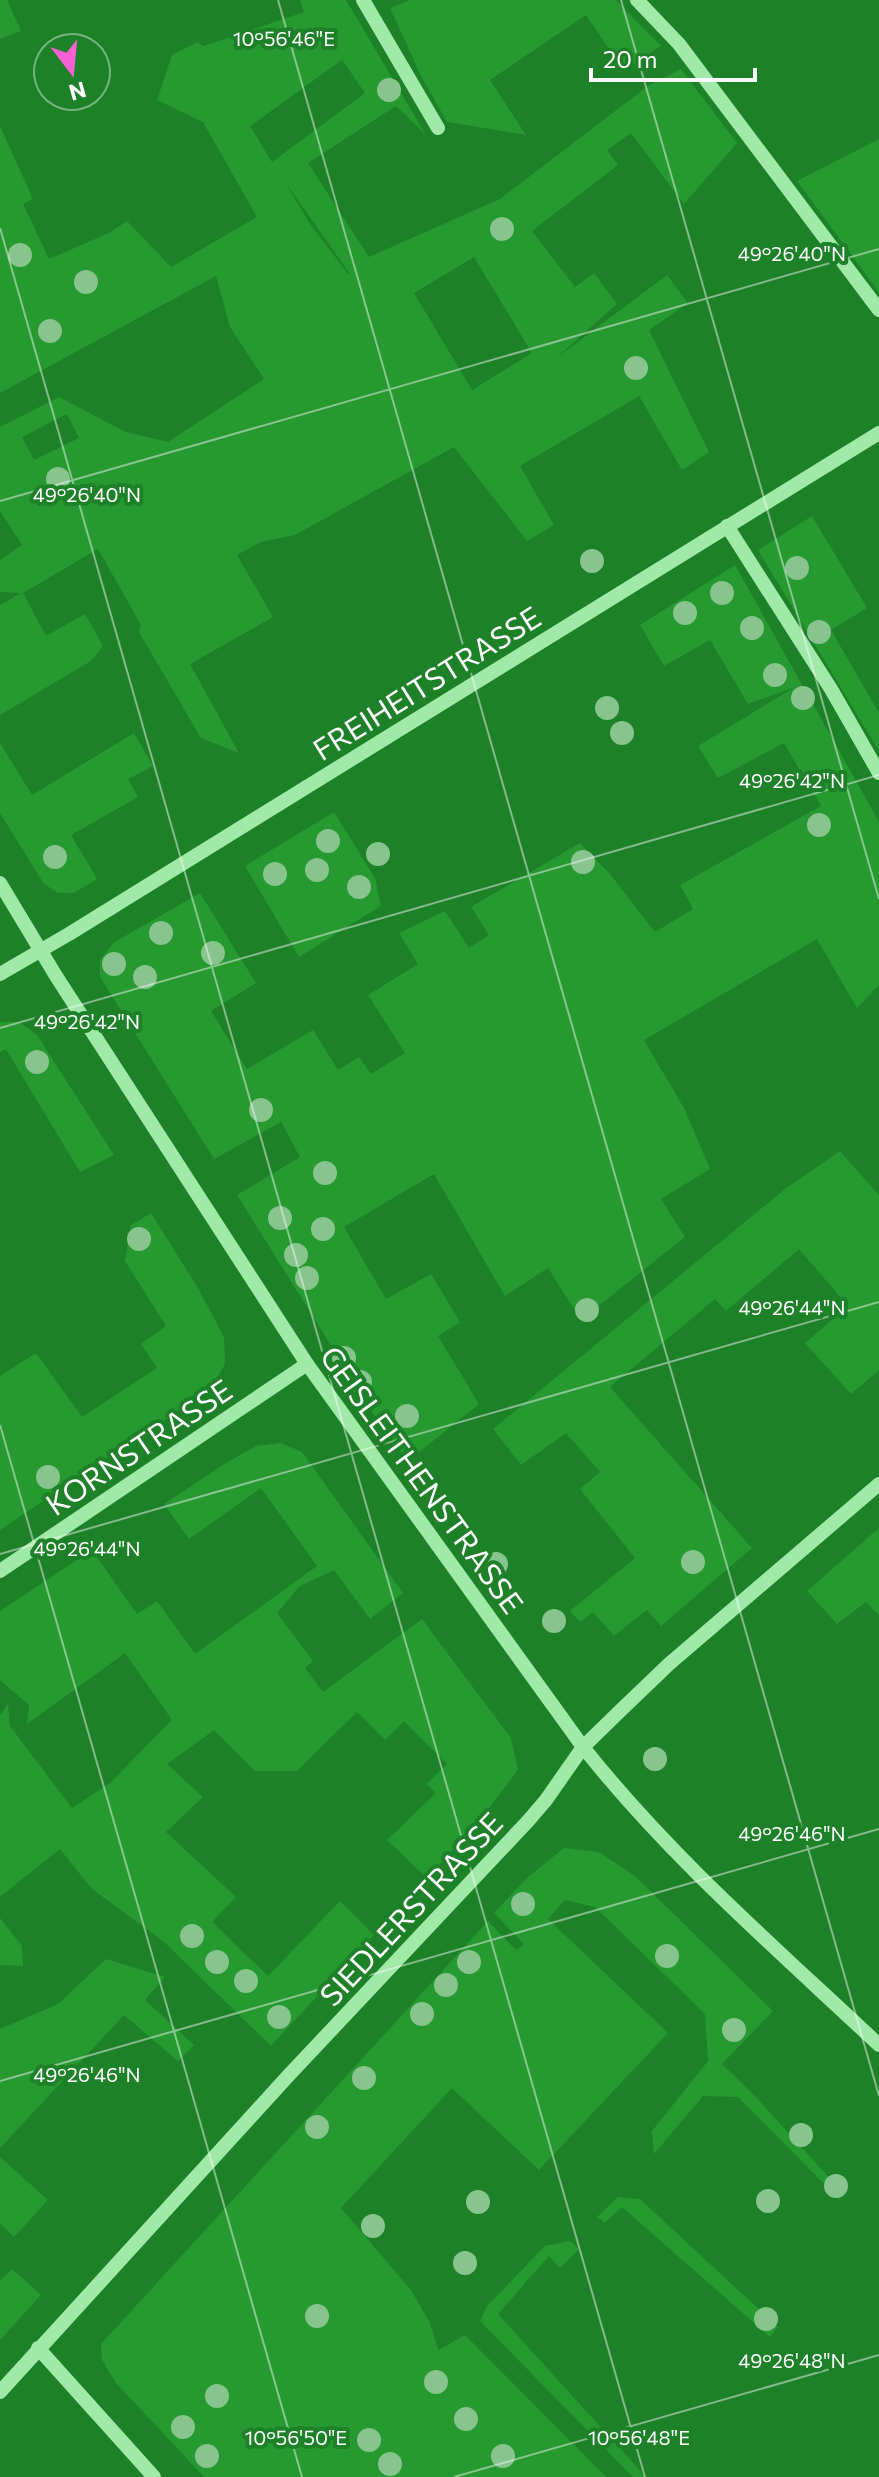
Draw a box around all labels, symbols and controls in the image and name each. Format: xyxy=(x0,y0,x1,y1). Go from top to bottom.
text: 10°56'46"E xyxy=(233,26,335,50)
north arrow xyxy=(32,32,112,112)
scale bar xyxy=(591,32,755,82)
text: 20 m xyxy=(603,44,657,73)
text: N xyxy=(66,76,89,107)
text: 49°26'40"N xyxy=(738,241,846,265)
text: 49°26'40"N xyxy=(33,482,141,506)
street label: FREIHEITSTRASSE xyxy=(305,597,547,767)
text: 49°26'42"N xyxy=(739,768,845,792)
text: 49°26'42"N xyxy=(34,1009,140,1033)
text: 49°26'44"N xyxy=(738,1295,846,1319)
street label: GEISLEITHENSTRASSE xyxy=(314,1338,532,1620)
street label: KORNSTRASSE xyxy=(38,1370,238,1522)
text: 49°26'44"N xyxy=(33,1536,141,1560)
street label: SIEDLERSTRASSE xyxy=(311,1804,509,2012)
text: 49°26'46"N xyxy=(738,1821,846,1845)
text: 49°26'46"N xyxy=(33,2062,141,2086)
text: 49°26'48"N xyxy=(738,2348,846,2372)
text: 10°56'50"E xyxy=(245,2425,347,2449)
text: 10°56'48"E xyxy=(588,2425,690,2449)

